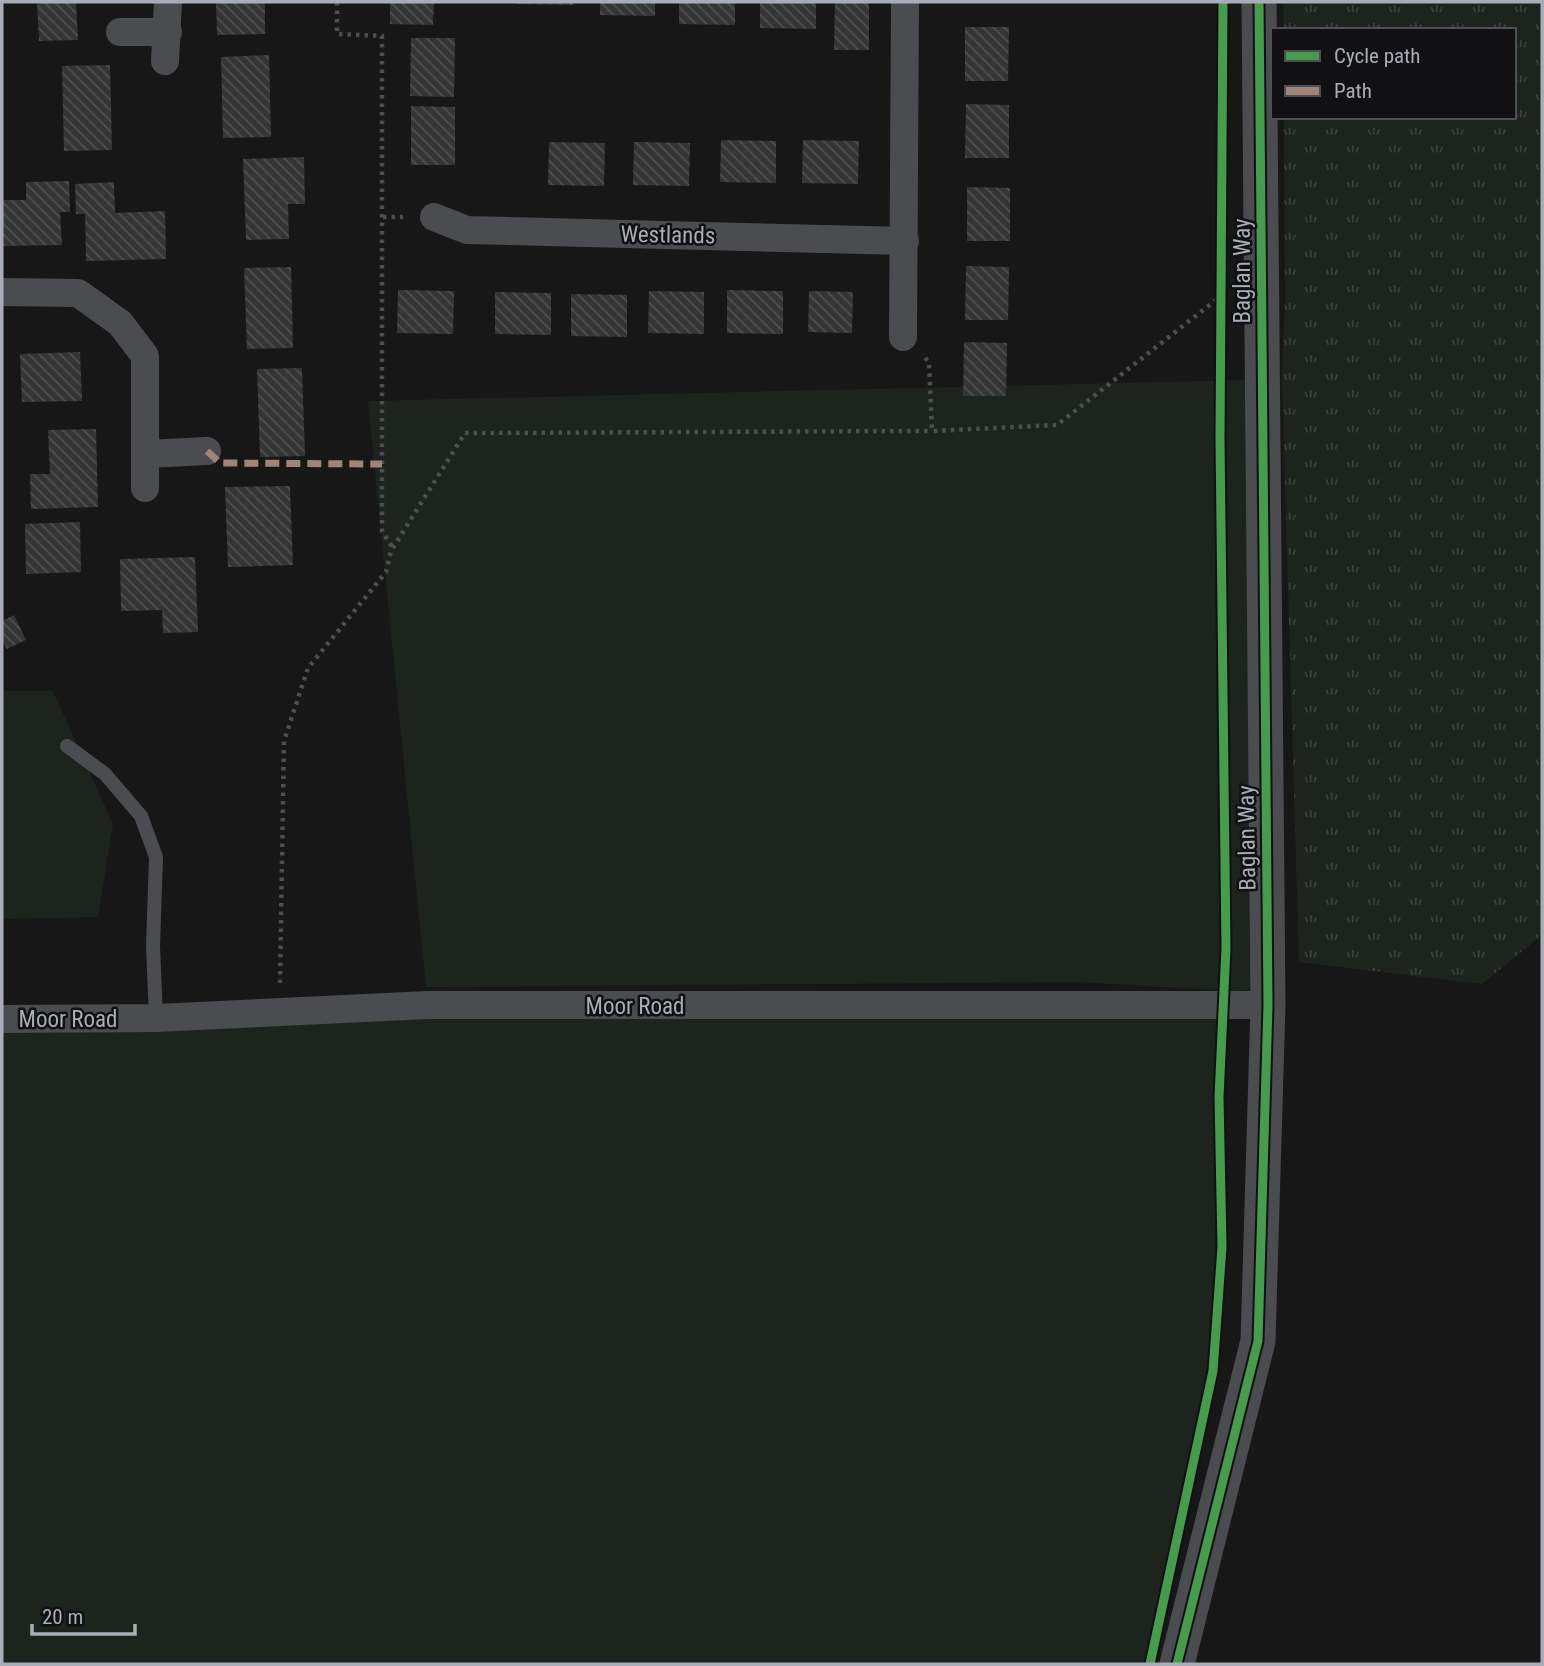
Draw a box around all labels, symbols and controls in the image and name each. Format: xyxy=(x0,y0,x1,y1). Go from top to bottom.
legend xyxy=(1271,28,1516,119)
text: Cycle path xyxy=(1334,44,1420,68)
text: Path xyxy=(1334,79,1372,103)
street label: Baglan Way xyxy=(1229,218,1256,324)
street label: Westlands xyxy=(620,221,716,249)
street label: Baglan Way xyxy=(1233,785,1261,891)
street label: Moor Road xyxy=(586,993,684,1020)
street label: Moor Road xyxy=(19,1006,117,1033)
scale bar xyxy=(32,1592,135,1636)
text: 20 m xyxy=(42,1605,83,1629)

